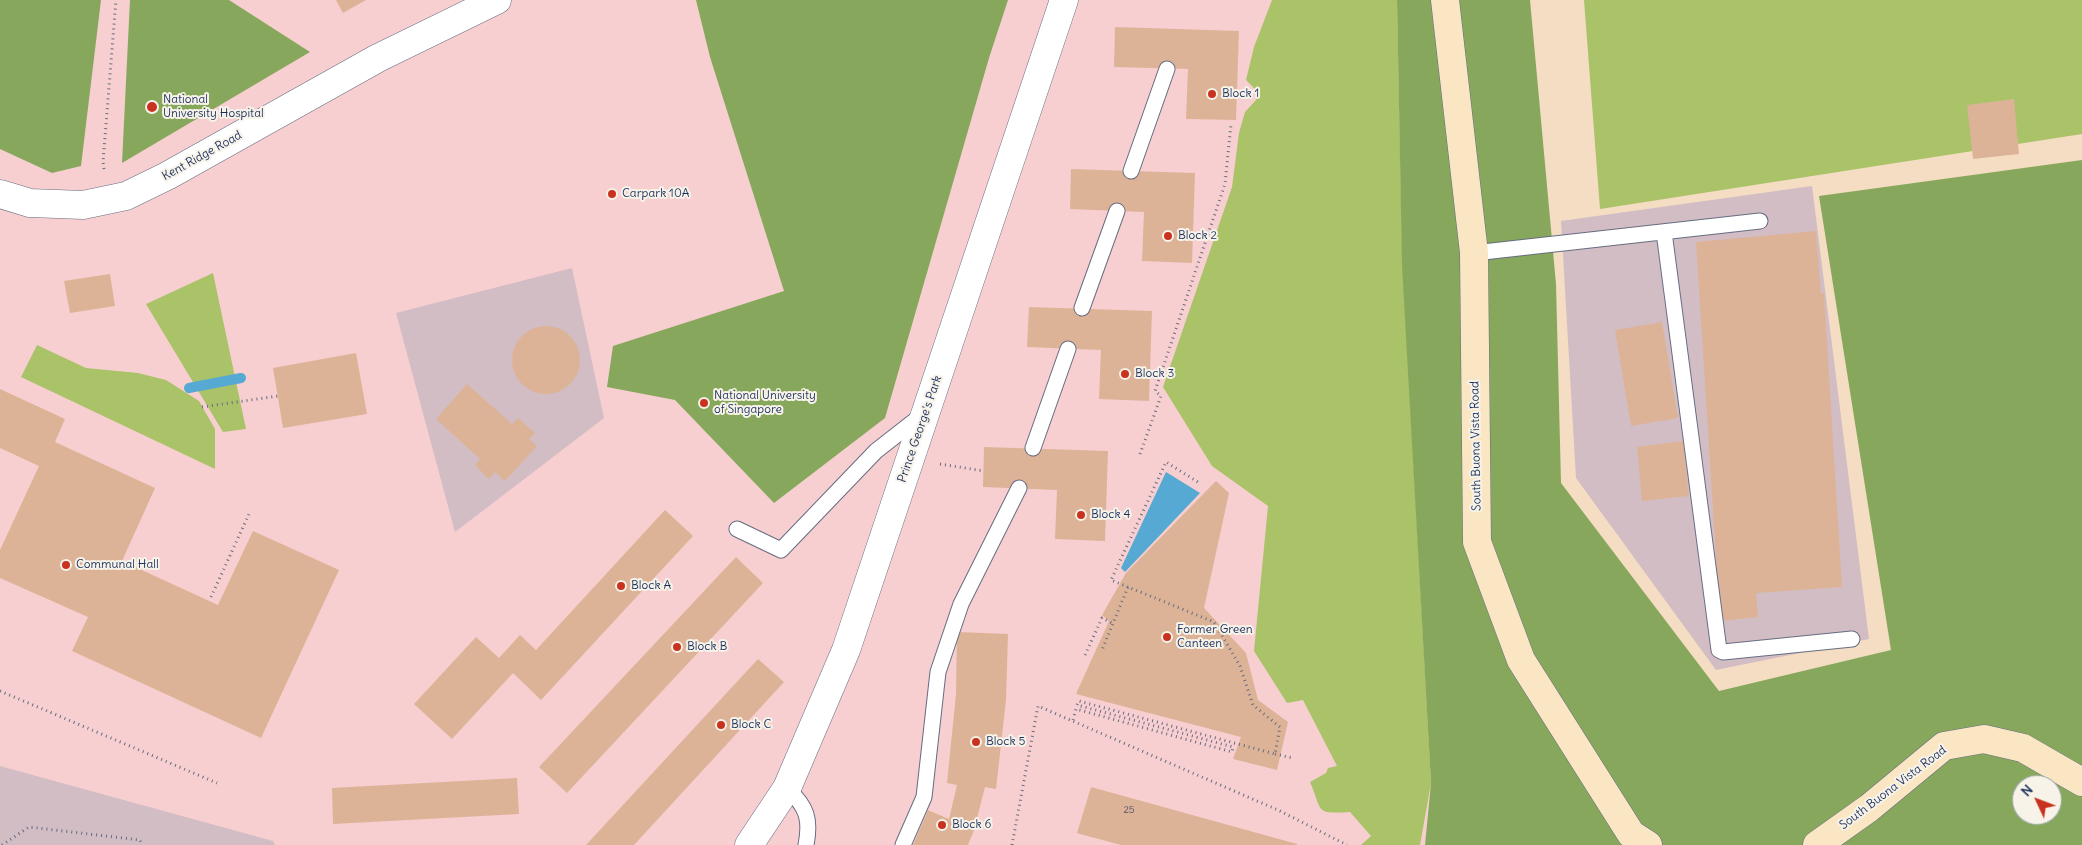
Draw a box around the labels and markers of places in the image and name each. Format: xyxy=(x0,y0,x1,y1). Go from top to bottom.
place label: Block 1 xyxy=(1222,87,1259,101)
marker: Block 1 xyxy=(1206,88,1218,100)
place label: National University Hospital xyxy=(163,93,264,121)
marker: National University Hospital xyxy=(145,100,159,114)
place label: Carpark 10A xyxy=(622,187,689,201)
marker: Carpark 10A xyxy=(606,188,618,200)
place label: Block 2 xyxy=(1178,229,1217,243)
marker: Block 2 xyxy=(1162,230,1174,242)
place label: Block 3 xyxy=(1135,367,1174,381)
marker: Block 3 xyxy=(1119,368,1131,380)
place label: National University of Singapore xyxy=(714,389,816,417)
marker: National University of Singapore xyxy=(698,397,710,409)
place label: Block 4 xyxy=(1091,508,1130,522)
marker: Block 4 xyxy=(1075,509,1087,521)
place label: Communal Hall xyxy=(76,558,159,572)
marker: Communal Hall xyxy=(60,559,72,571)
place label: Block A xyxy=(631,579,671,593)
marker: Block A xyxy=(615,580,627,592)
place label: Former Green Canteen xyxy=(1177,623,1253,651)
marker: Former Green Canteen xyxy=(1161,631,1173,643)
place label: Block B xyxy=(687,640,727,654)
marker: Block B xyxy=(671,641,683,653)
place label: Block C xyxy=(731,718,771,732)
marker: Block C xyxy=(715,719,727,731)
place label: Block 5 xyxy=(986,735,1025,749)
marker: Block 5 xyxy=(970,736,982,748)
place label: Block 6 xyxy=(952,818,991,832)
marker: Block 6 xyxy=(936,819,948,831)

